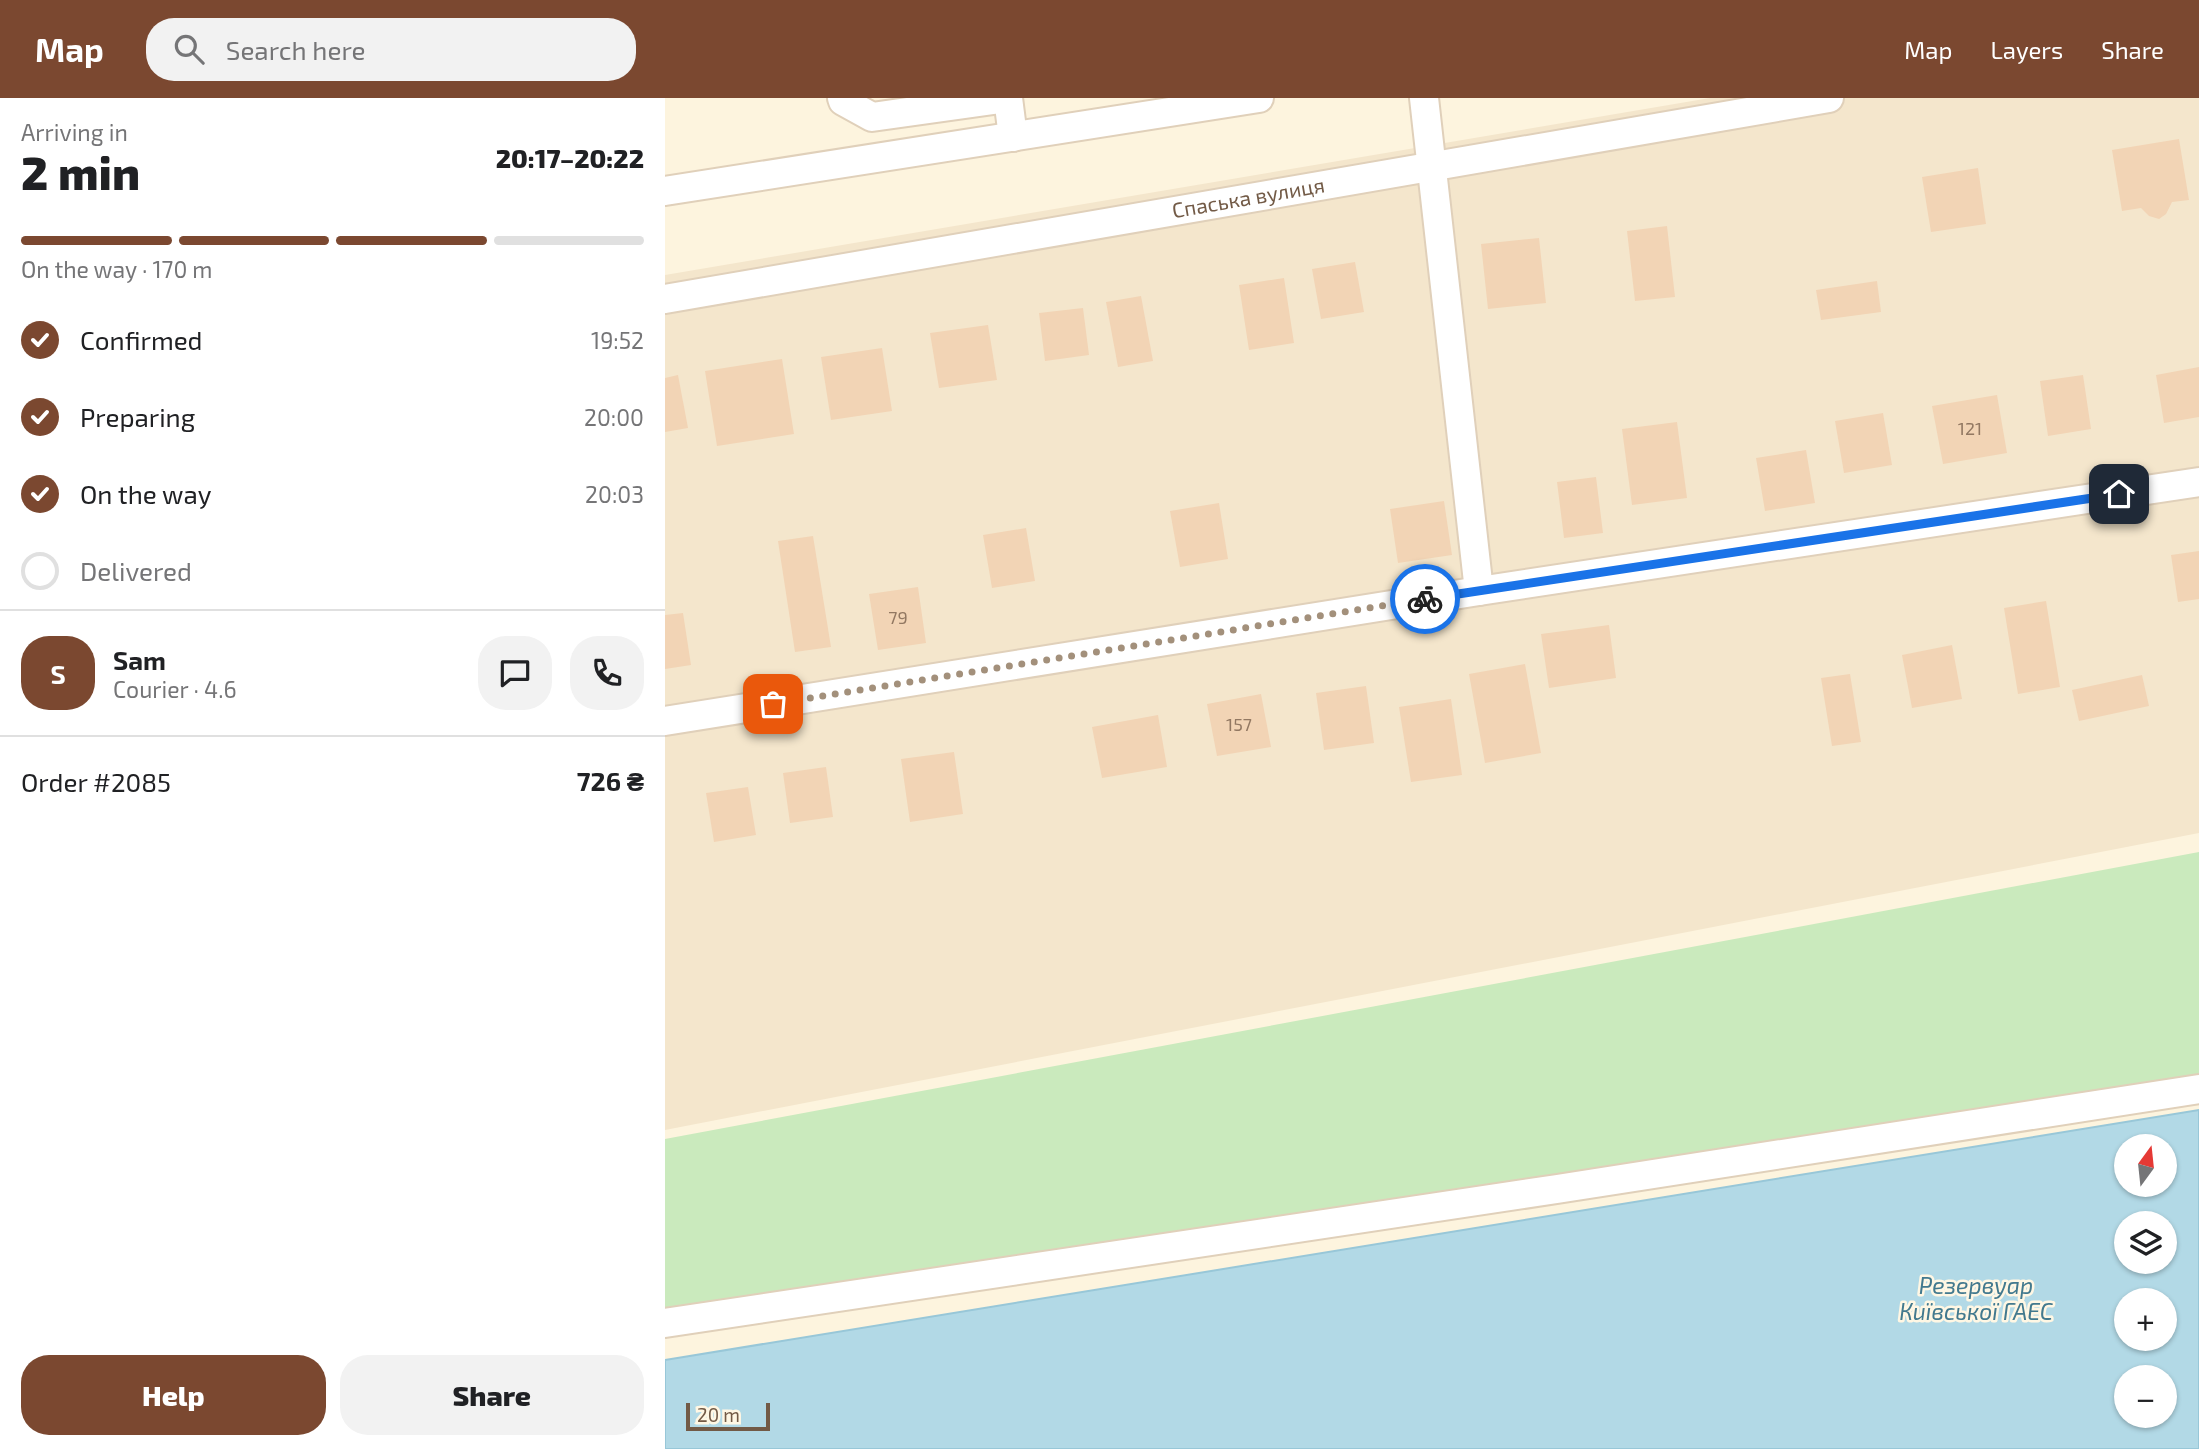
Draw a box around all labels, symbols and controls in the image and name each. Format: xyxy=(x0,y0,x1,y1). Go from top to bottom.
search box xyxy=(146,18,636,81)
text: Map xyxy=(35,29,104,69)
icon: search xyxy=(170,30,208,68)
text: Search here xyxy=(226,34,365,65)
text: Map xyxy=(1904,35,1952,64)
text: Layers xyxy=(1990,35,2063,64)
text: Share xyxy=(2101,35,2164,64)
text: Arriving in xyxy=(21,118,128,146)
text: 20:17–20:22 xyxy=(496,142,644,173)
text: 2 min xyxy=(21,144,140,199)
street label: Спаська вулиця xyxy=(1170,171,1326,222)
text: On the way · 170 m xyxy=(21,255,213,283)
icon: check xyxy=(21,321,59,359)
text: Confirmed xyxy=(80,324,203,355)
text: 19:52 xyxy=(591,326,644,354)
icon: check xyxy=(21,398,59,436)
text: Preparing xyxy=(80,401,195,432)
text: 20:00 xyxy=(584,403,644,431)
house number: 121 xyxy=(1958,417,1982,439)
pin xyxy=(2089,464,2149,524)
icon: check xyxy=(21,475,59,513)
icon: home xyxy=(2100,475,2138,513)
text: On the way xyxy=(80,478,211,509)
text: 20:03 xyxy=(585,480,644,508)
text: Delivered xyxy=(80,555,192,586)
courier xyxy=(1390,564,1460,634)
icon: bike xyxy=(1406,580,1444,618)
house number: 79 xyxy=(888,606,908,628)
button: chat xyxy=(478,636,552,710)
button: phone xyxy=(570,636,644,710)
text: Sam xyxy=(113,644,166,675)
text: S xyxy=(50,658,66,689)
pin xyxy=(743,674,803,734)
text: Courier · 4.6 xyxy=(113,675,237,703)
icon: bag xyxy=(754,685,792,723)
house number: 157 xyxy=(1226,713,1252,735)
text: 726 ₴ xyxy=(577,765,644,796)
text: Order #2085 xyxy=(21,766,171,797)
north arrow xyxy=(2114,1134,2177,1197)
map controls xyxy=(2114,1134,2177,1428)
button: layers xyxy=(2114,1211,2177,1274)
water label: Резервуар Київської ГАЕС xyxy=(1899,1271,2054,1325)
button: + xyxy=(2114,1288,2177,1351)
button: Help xyxy=(21,1355,326,1435)
button: Share xyxy=(340,1355,644,1435)
button: − xyxy=(2114,1365,2177,1428)
scale bar xyxy=(686,1400,770,1432)
text: 20 m xyxy=(697,1403,740,1426)

